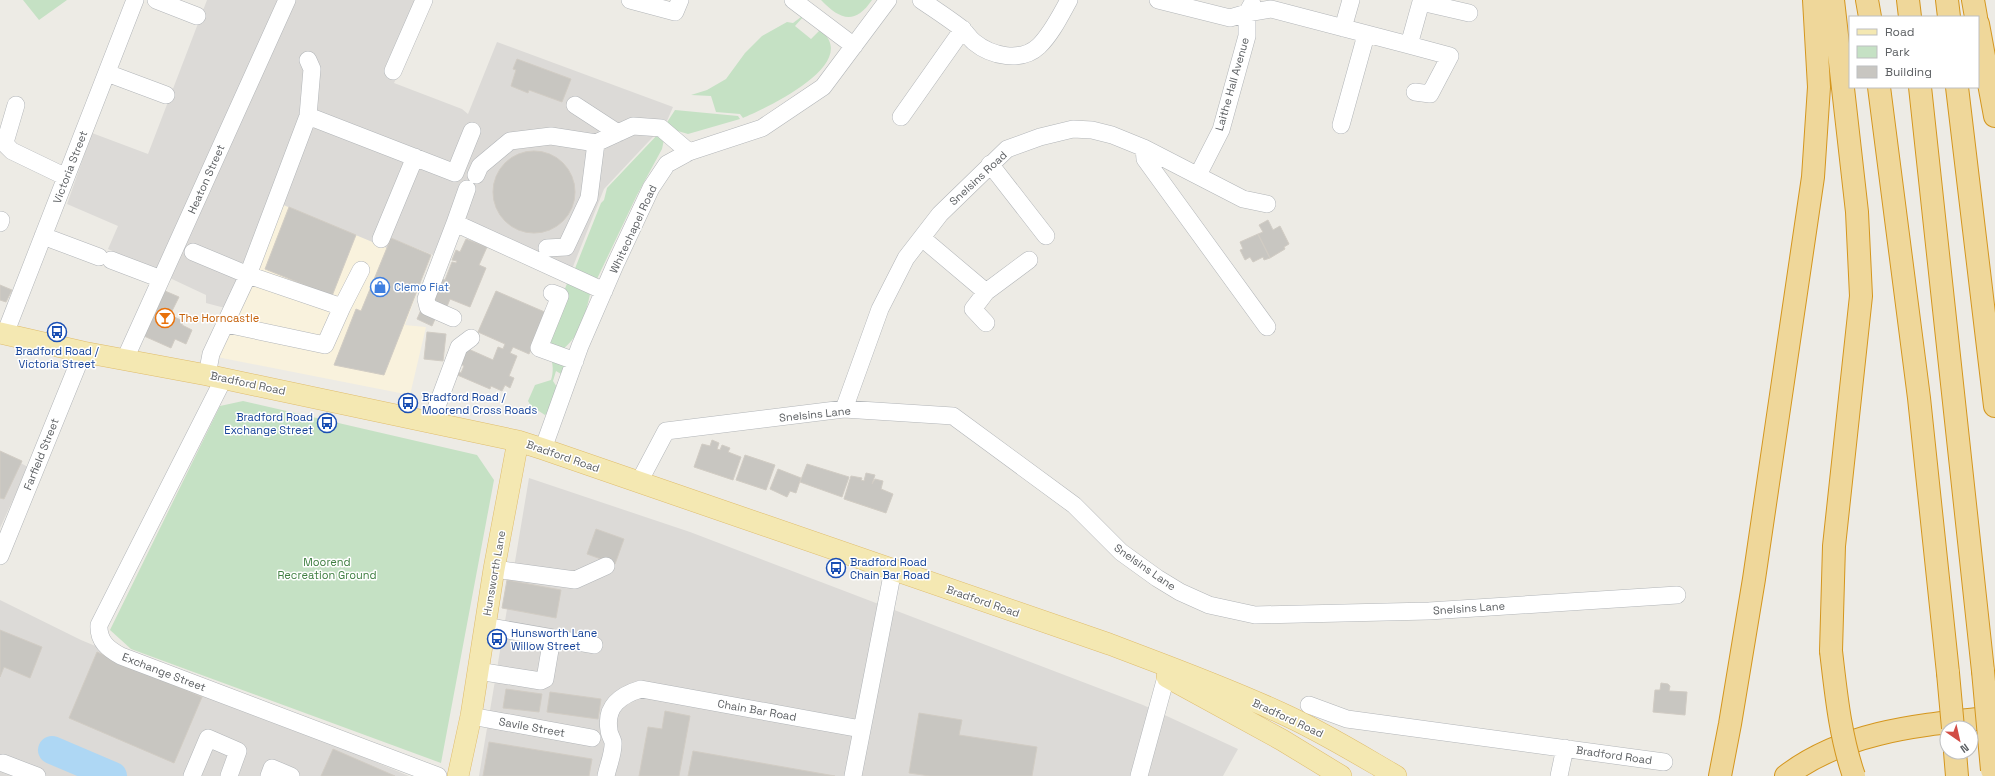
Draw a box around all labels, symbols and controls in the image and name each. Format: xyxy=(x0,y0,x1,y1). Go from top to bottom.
legend xyxy=(1849,16,1979,88)
text: Road xyxy=(1885,24,1914,40)
street label: Laithe Hall Avenue xyxy=(1212,36,1252,132)
text: Park xyxy=(1885,44,1910,60)
text: Building xyxy=(1885,64,1932,80)
street label: Victoria Street xyxy=(50,128,90,206)
street label: Heaton Street xyxy=(184,142,228,216)
street label: Snelsins Road xyxy=(946,148,1010,208)
street label: Whitechapel Road xyxy=(606,182,660,276)
shop icon: Clemo Fiat xyxy=(369,276,391,298)
place label: Clemo Fiat xyxy=(394,280,449,294)
bar icon: The Horncastle xyxy=(154,307,176,329)
place label: The Horncastle xyxy=(179,311,259,325)
bus stop icon: Bradford Road / Victoria Street xyxy=(46,321,68,343)
place label: Bradford Road / Victoria Street xyxy=(15,344,100,371)
street label: Bradford Road xyxy=(209,368,287,398)
place label: Bradford Road / Moorend Cross Roads xyxy=(422,390,537,417)
bus stop icon: Bradford Road / Moorend Cross Roads xyxy=(397,392,419,414)
street label: Snelsins Lane xyxy=(778,403,852,425)
place label: Bradford Road Exchange Street xyxy=(224,410,313,437)
bus stop icon: Bradford Road Exchange Street xyxy=(316,412,338,434)
street label: Farfield Street xyxy=(20,416,62,492)
street label: Bradford Road xyxy=(524,437,602,475)
street label: Hunsworth Lane xyxy=(480,529,508,617)
street label: Snelsins Lane xyxy=(1111,541,1179,593)
park label: Moorend Recreation Ground xyxy=(277,555,377,582)
place label: Bradford Road Chain Bar Road xyxy=(850,555,930,582)
bus stop icon: Bradford Road Chain Bar Road xyxy=(825,557,847,579)
street label: Bradford Road xyxy=(944,582,1022,620)
street label: Snelsins Lane xyxy=(1433,599,1505,617)
place label: Hunsworth Lane Willow Street xyxy=(511,626,597,653)
bus stop icon: Hunsworth Lane Willow Street xyxy=(486,628,508,650)
street label: Exchange Street xyxy=(120,650,208,694)
street label: Bradford Road xyxy=(1250,695,1326,741)
street label: Chain Bar Road xyxy=(716,696,798,724)
street label: Savile Street xyxy=(498,714,566,740)
north arrow xyxy=(1939,720,1979,760)
text: N xyxy=(1958,740,1972,756)
street label: Bradford Road xyxy=(1575,743,1653,767)

